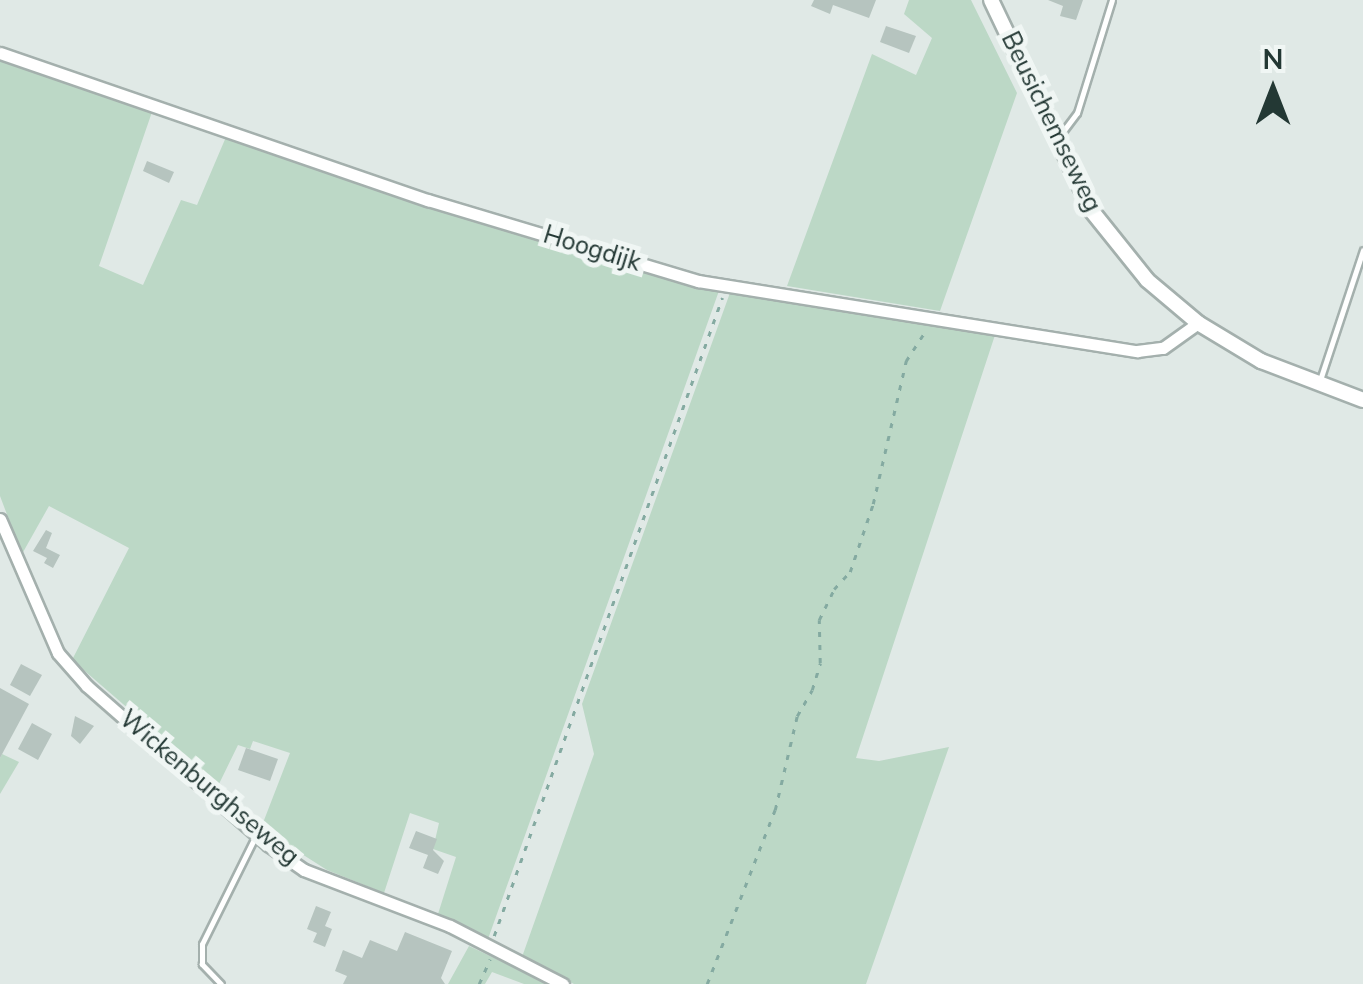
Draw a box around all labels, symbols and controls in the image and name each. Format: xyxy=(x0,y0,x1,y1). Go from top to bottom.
street label: Beusichemseweg xyxy=(994,27,1108,217)
north arrow xyxy=(1223,40,1323,140)
text: N xyxy=(1263,41,1283,79)
street label: Hoogdijk xyxy=(540,220,644,278)
street label: Wickenburghseweg xyxy=(113,704,305,872)

